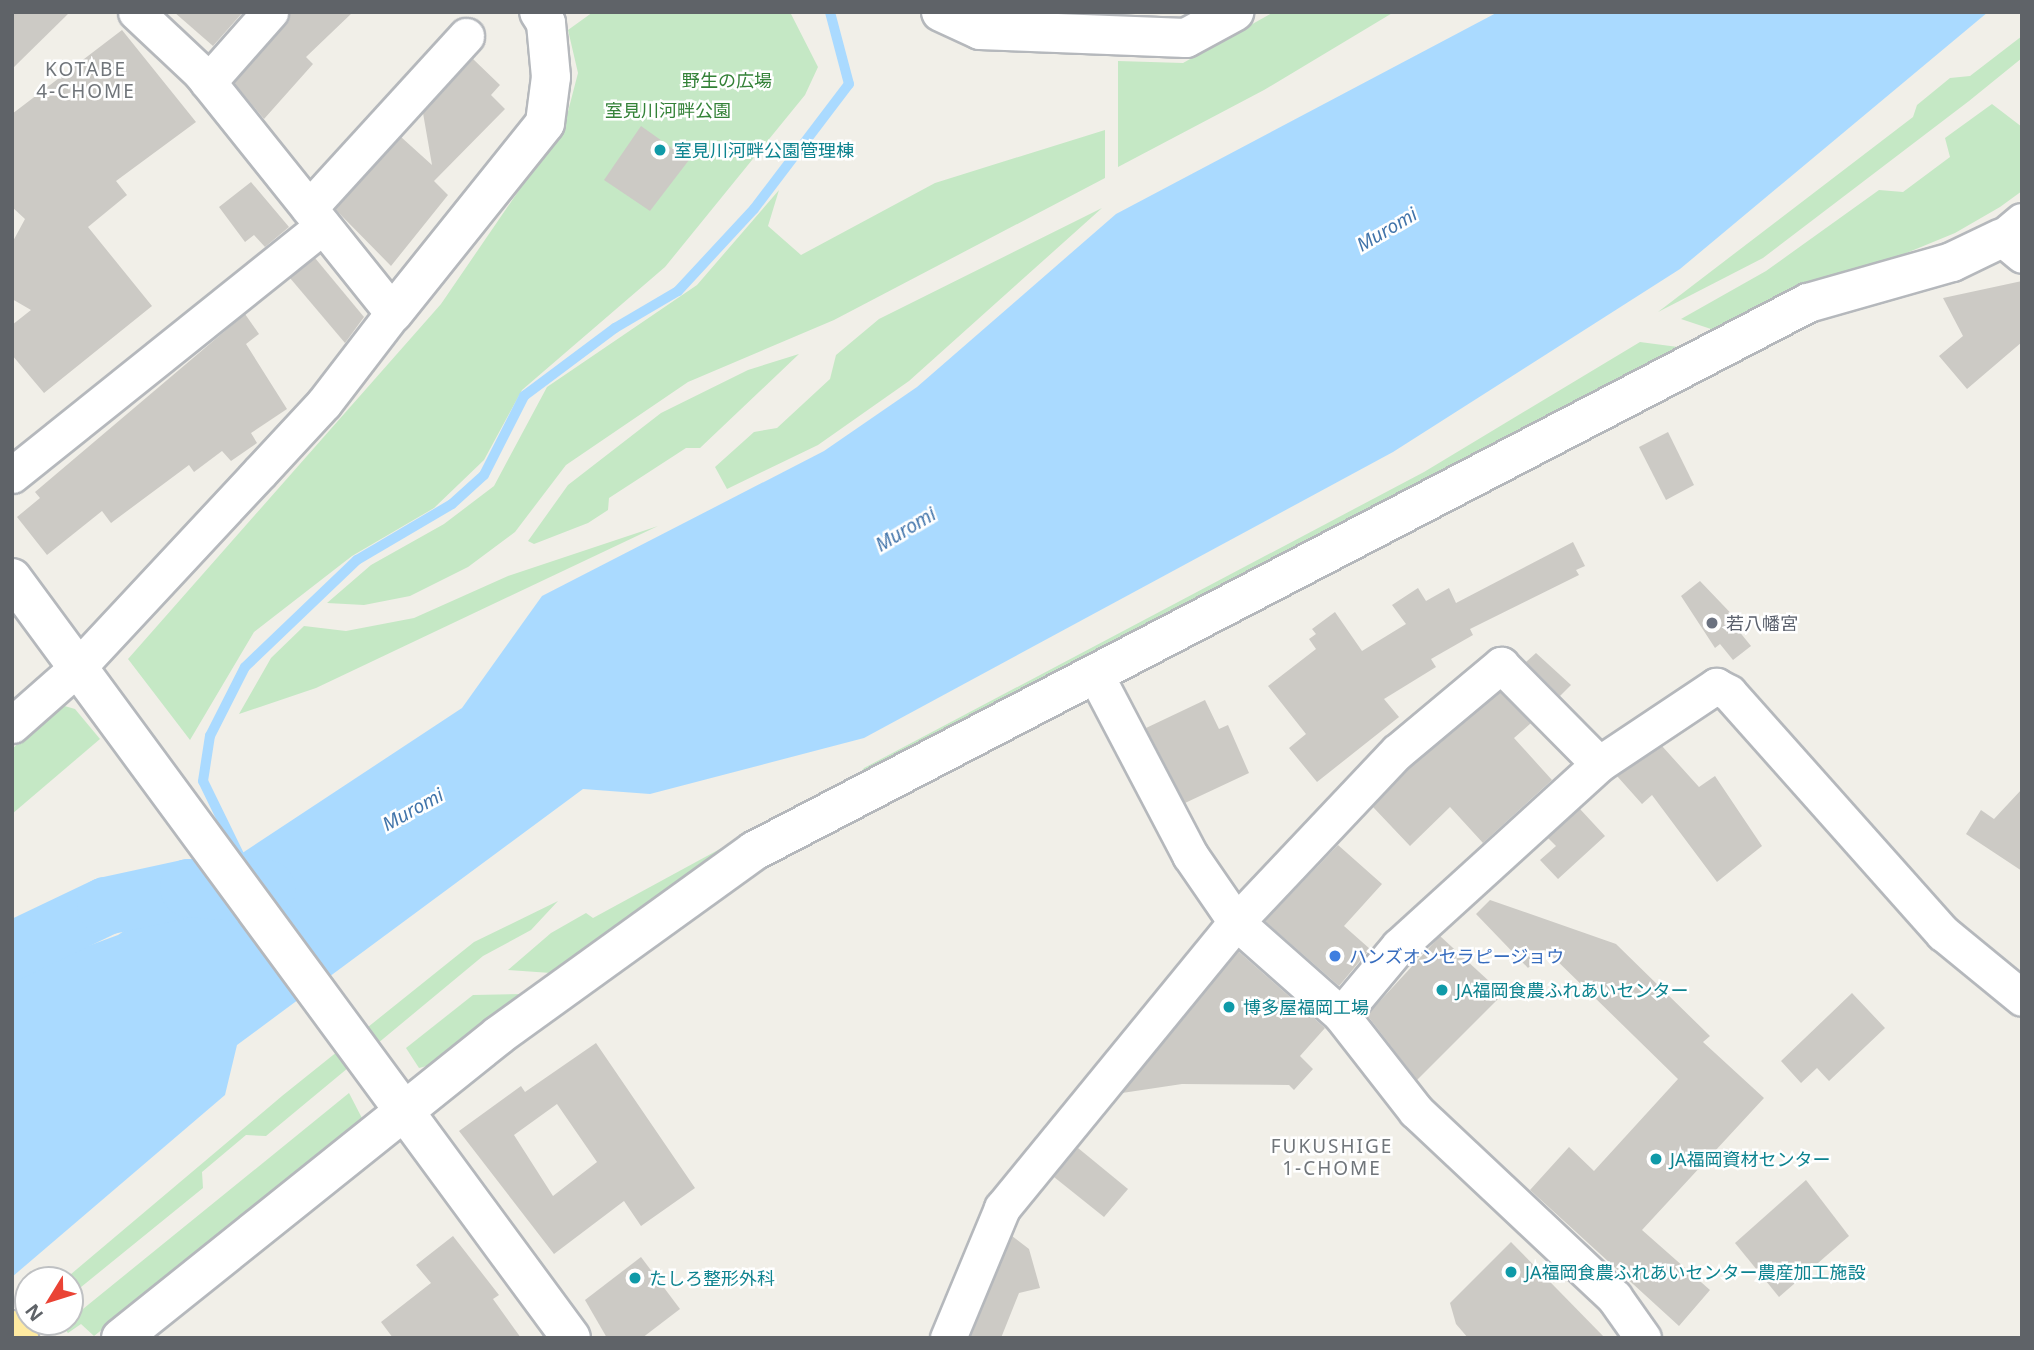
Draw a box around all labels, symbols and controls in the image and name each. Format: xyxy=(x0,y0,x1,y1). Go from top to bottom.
district label: KOTABE 4-CHOME xyxy=(37,59,135,103)
park label: 野生の広場 xyxy=(682,69,772,91)
park label: 室見川河畔公園 xyxy=(605,99,731,121)
place label: 室見川河畔公園管理棟 xyxy=(674,139,854,161)
marker: 室見川河畔公園管理棟 xyxy=(652,142,668,158)
water label: Muromi xyxy=(1353,203,1421,257)
water label: Muromi xyxy=(872,503,940,557)
place label: 若八幡宮 xyxy=(1726,612,1798,634)
marker: 若八幡宮 xyxy=(1704,615,1720,631)
water label: Muromi xyxy=(378,784,448,836)
place label: ハンズオンセラピージョウ xyxy=(1349,945,1565,967)
marker: ハンズオンセラピージョウ xyxy=(1327,948,1343,964)
place label: JA福岡食農ふれあいセンター xyxy=(1456,979,1688,1001)
marker: JA福岡食農ふれあいセンター xyxy=(1434,982,1450,998)
place label: 博多屋福岡工場 xyxy=(1243,996,1369,1018)
marker: 博多屋福岡工場 xyxy=(1221,999,1237,1015)
district label: FUKUSHIGE 1-CHOME xyxy=(1272,1136,1392,1180)
place label: JA福岡資材センター xyxy=(1670,1148,1830,1170)
marker: JA福岡資材センター xyxy=(1648,1151,1664,1167)
place label: JA福岡食農ふれあいセンター農産加工施設 xyxy=(1525,1261,1865,1283)
marker: JA福岡食農ふれあいセンター農産加工施設 xyxy=(1503,1264,1519,1280)
north arrow xyxy=(14,1266,84,1336)
place label: たしろ整形外科 xyxy=(649,1267,775,1289)
marker: たしろ整形外科 xyxy=(627,1270,643,1286)
text: N xyxy=(19,1299,49,1327)

